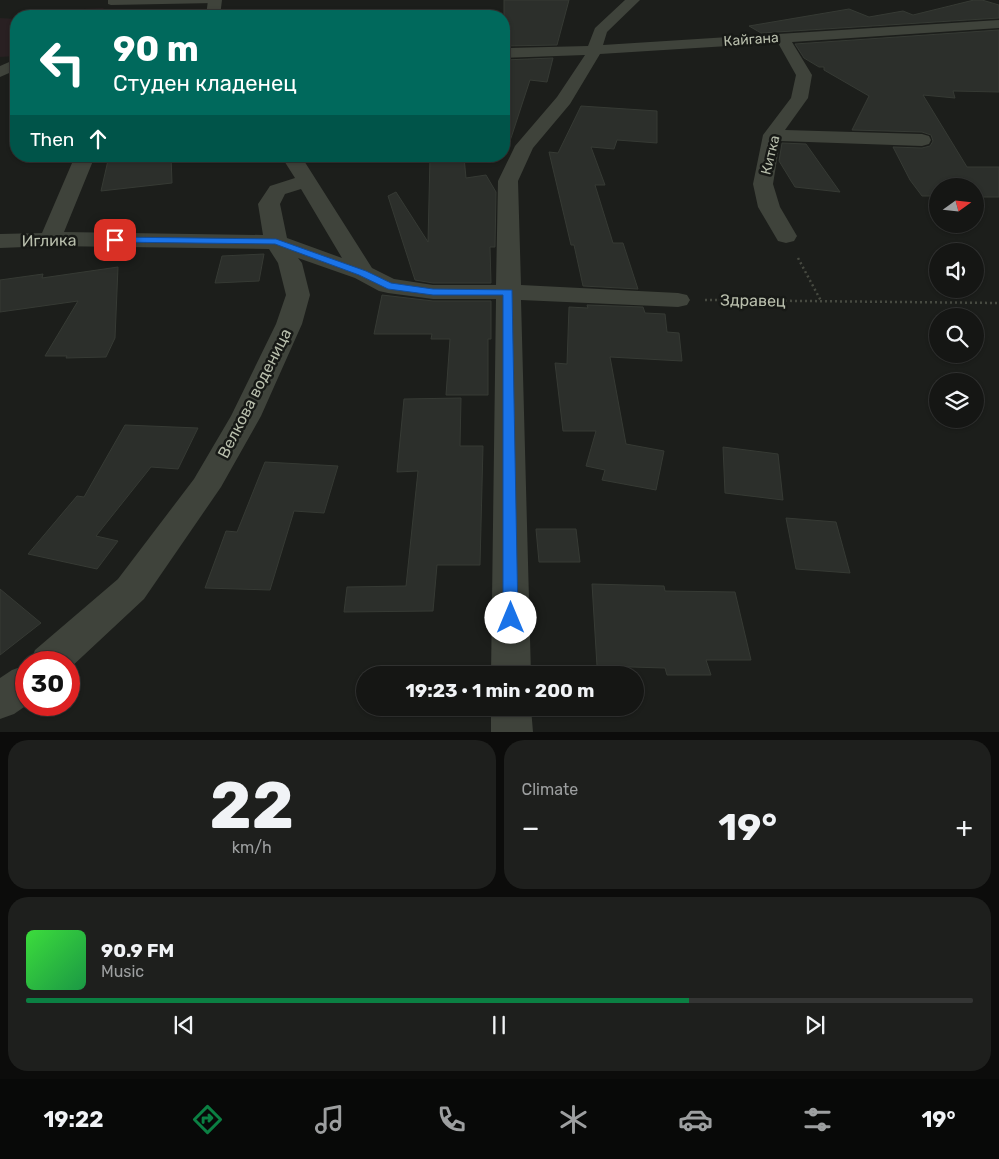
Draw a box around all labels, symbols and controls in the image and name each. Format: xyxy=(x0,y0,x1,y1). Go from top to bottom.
text: 90 m xyxy=(113,28,199,70)
street label: Кайгана xyxy=(723,29,779,50)
icon: left xyxy=(30,30,95,95)
text: Студен кладенец xyxy=(113,70,297,97)
icon: ahead xyxy=(84,125,112,153)
text: Then xyxy=(30,128,74,151)
street label: Китка xyxy=(757,134,784,177)
north arrow xyxy=(929,178,984,232)
map controls xyxy=(929,178,984,428)
pin xyxy=(94,219,136,261)
icon: arrive xyxy=(101,226,129,254)
street label: Иглика xyxy=(21,231,77,250)
button: sound xyxy=(929,243,984,298)
street label: Здравец xyxy=(720,290,786,311)
button: search xyxy=(929,308,984,363)
street label: Велкова воденица xyxy=(214,325,295,461)
button: layers xyxy=(929,373,984,428)
position arrow xyxy=(484,591,536,643)
speed limit sign: 30 xyxy=(15,651,80,716)
text: 19:23 · 1 min · 200 m xyxy=(406,679,594,702)
text: 22 xyxy=(209,767,294,844)
text: Climate xyxy=(522,780,578,799)
text: 19° xyxy=(718,804,777,850)
text: − xyxy=(522,811,540,844)
text: + xyxy=(956,811,973,844)
text: km/h xyxy=(232,838,272,857)
text: 90.9 FM xyxy=(101,939,174,962)
text: Music xyxy=(101,962,144,981)
icon: previous xyxy=(170,1011,198,1039)
icon: pause xyxy=(485,1011,513,1039)
icon: next xyxy=(801,1011,829,1039)
icon: directions xyxy=(190,1102,225,1137)
icon: music xyxy=(312,1102,347,1137)
icon: phone xyxy=(434,1102,469,1137)
icon: climate xyxy=(556,1102,591,1137)
icon: car xyxy=(678,1102,713,1137)
icon: filters xyxy=(800,1102,835,1137)
text: 19:22 xyxy=(43,1106,103,1133)
text: 19° xyxy=(921,1106,955,1133)

